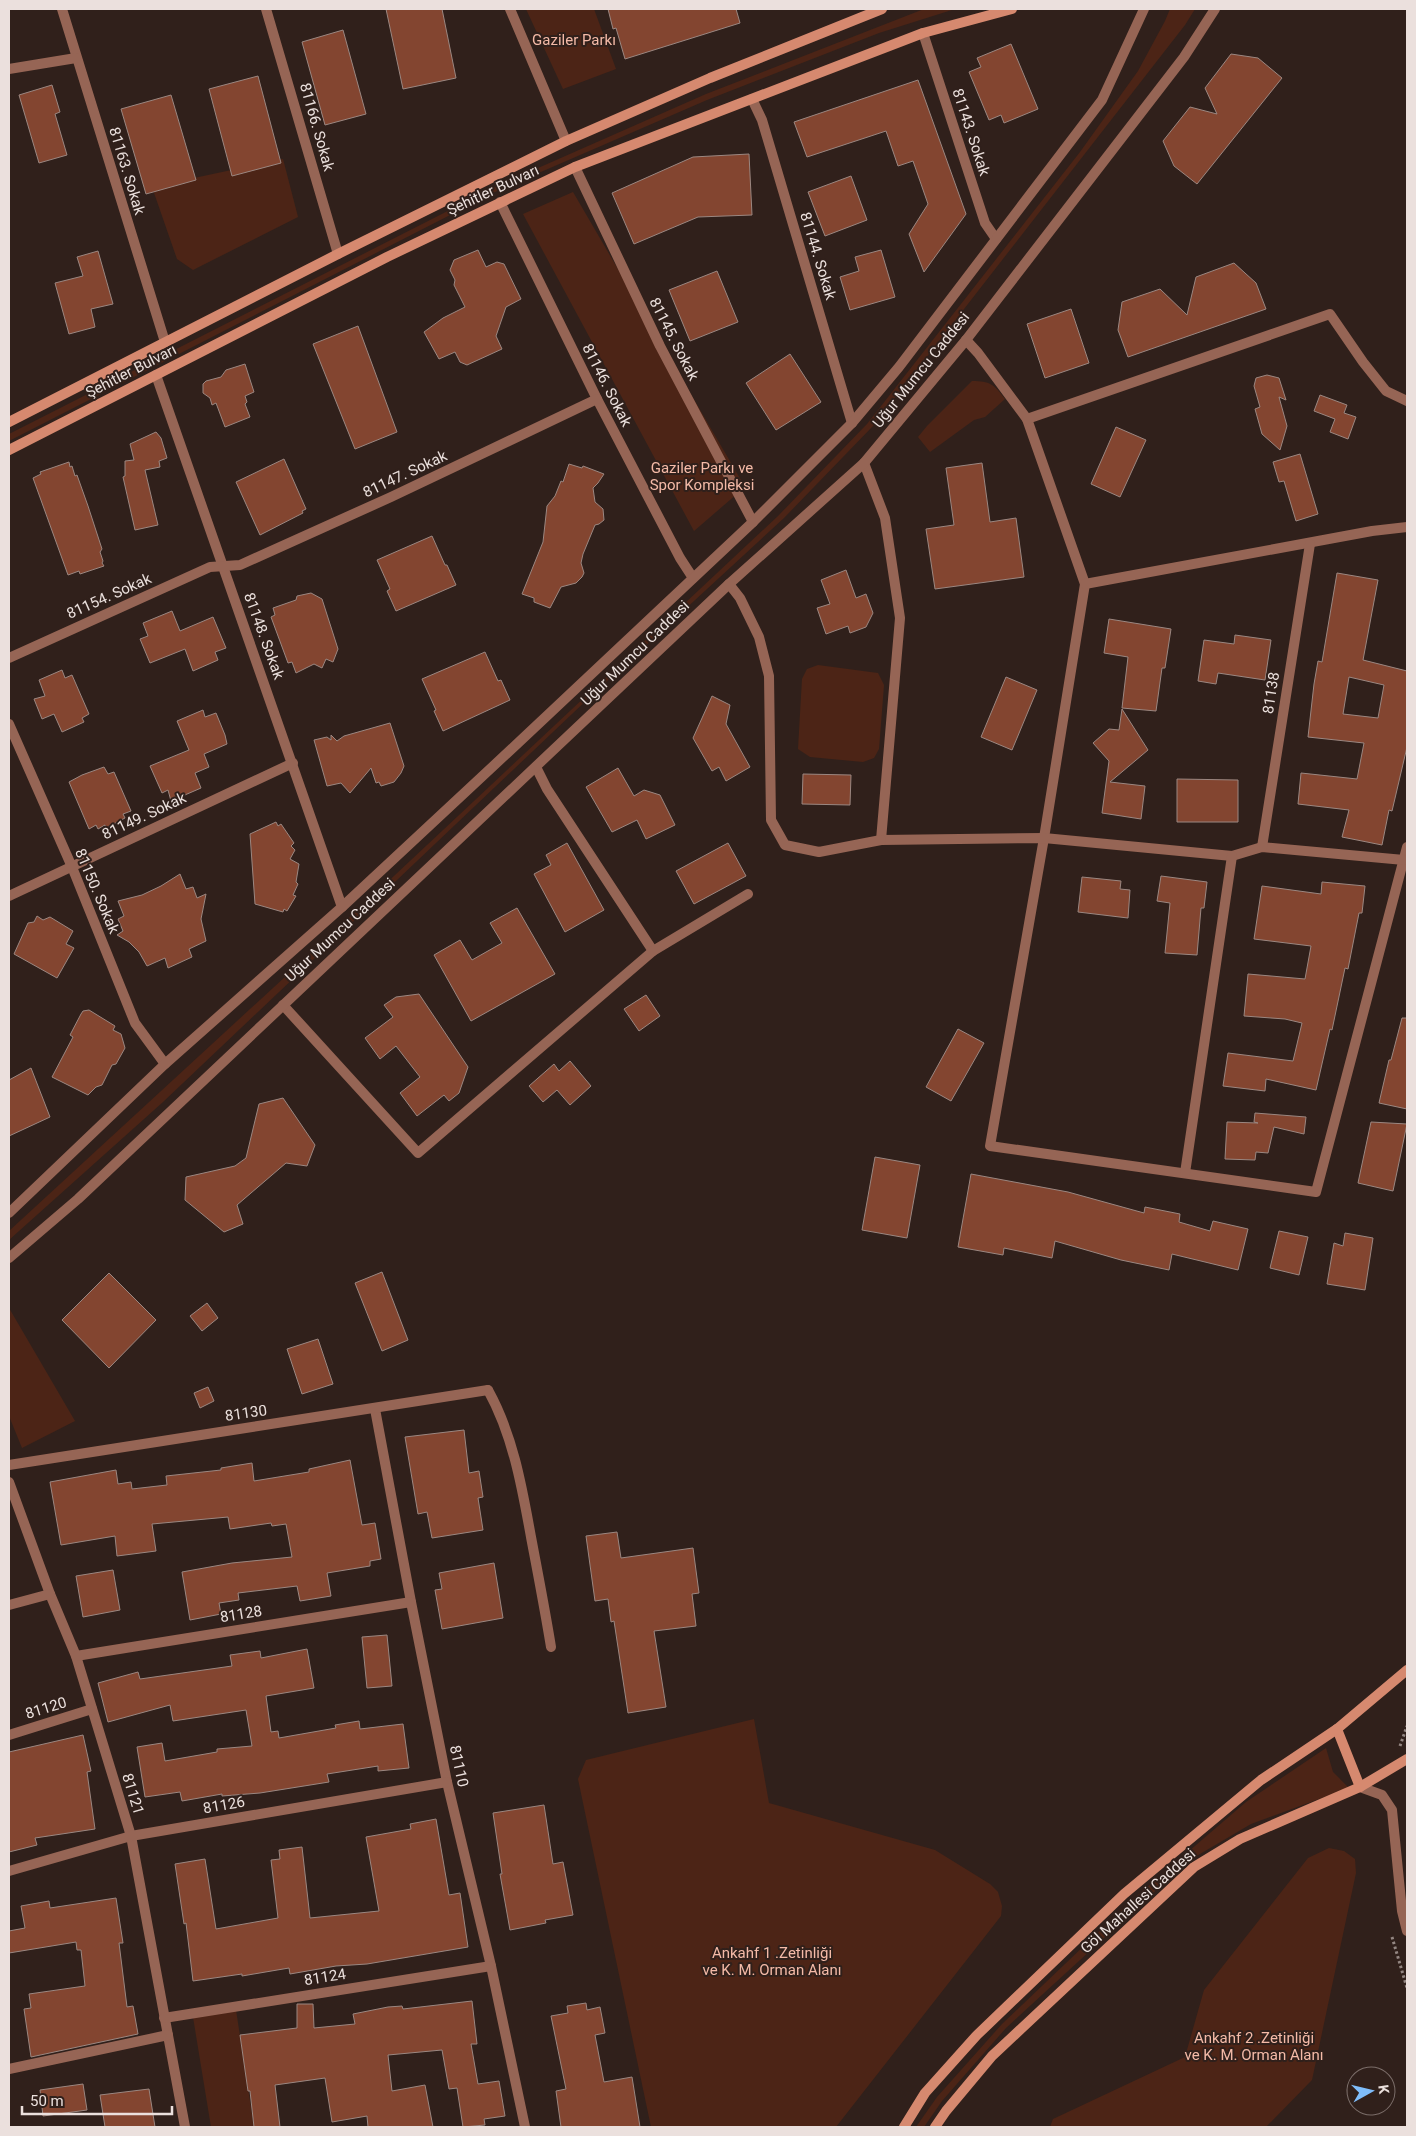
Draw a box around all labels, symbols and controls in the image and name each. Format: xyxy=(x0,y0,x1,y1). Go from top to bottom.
park label: Gaziler Parkı xyxy=(532,31,616,49)
street label: 81166. Sokak xyxy=(296,81,338,173)
street label: 81143. Sokak xyxy=(948,86,994,178)
street label: 81163. Sokak xyxy=(105,125,149,217)
street label: Şehitler Bulvarı xyxy=(444,161,542,219)
street label: 81144. Sokak xyxy=(796,210,840,302)
street label: 81145. Sokak xyxy=(645,295,703,384)
street label: Uğur Mumcu Caddesi xyxy=(869,308,973,432)
street label: Şehitler Bulvarı xyxy=(83,340,179,402)
street label: 81146. Sokak xyxy=(578,341,636,430)
street label: 81147. Sokak xyxy=(360,447,450,501)
park label: Gaziler Parkı ve Spor Kompleksi xyxy=(650,459,754,494)
street label: 81154. Sokak xyxy=(64,569,154,623)
street label: 81148. Sokak xyxy=(240,590,288,682)
street label: Uğur Mumcu Caddesi xyxy=(577,597,693,709)
street label: 81138 xyxy=(1259,671,1283,715)
street label: 81149. Sokak xyxy=(99,789,189,843)
street label: 81150. Sokak xyxy=(71,846,123,937)
street label: Uğur Mumcu Caddesi xyxy=(281,874,399,986)
street label: 81130 xyxy=(224,1401,268,1425)
street label: 81128 xyxy=(219,1602,263,1626)
street label: 81120 xyxy=(23,1693,69,1723)
street label: 81110 xyxy=(446,1744,472,1788)
street label: 81121 xyxy=(118,1771,148,1817)
street label: 81126 xyxy=(202,1792,246,1818)
street label: Göl Mahallesi Caddesi xyxy=(1077,1845,1199,1957)
park label: Ankahf 1 .Zetinliği ve K. M. Orman Alanı xyxy=(702,1944,842,1979)
street label: 81124 xyxy=(303,1965,348,1989)
park label: Ankahf 2 .Zetinliği ve K. M. Orman Alanı xyxy=(1184,2029,1324,2064)
north arrow xyxy=(1346,2066,1396,2116)
scale bar xyxy=(22,2084,172,2116)
text: K xyxy=(1375,2084,1392,2095)
text: 50 m xyxy=(30,2092,64,2110)

